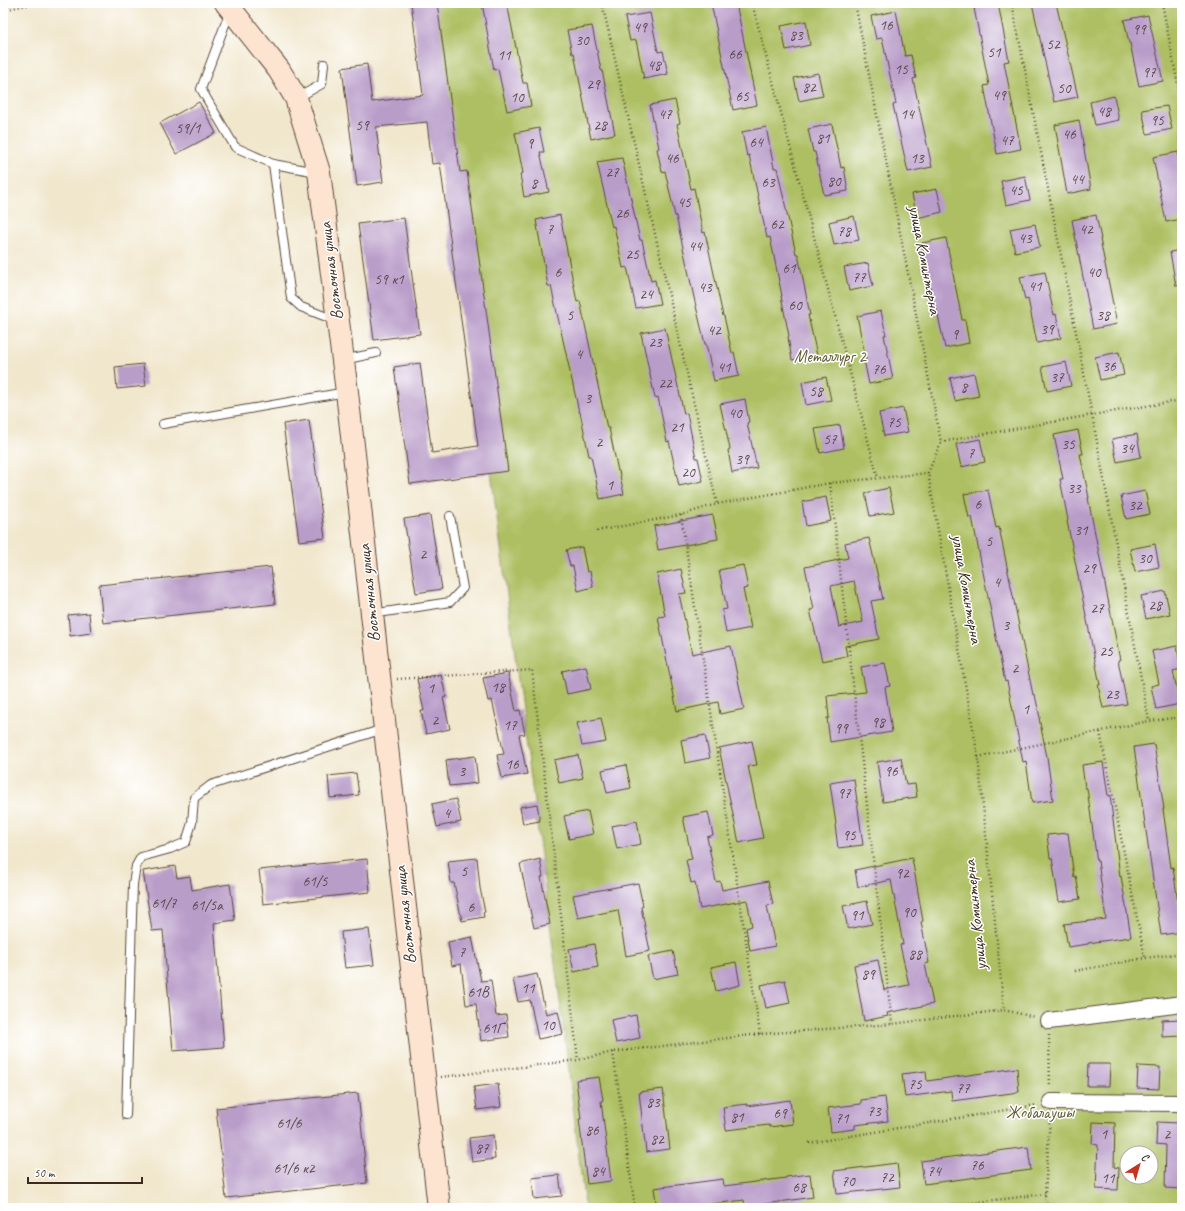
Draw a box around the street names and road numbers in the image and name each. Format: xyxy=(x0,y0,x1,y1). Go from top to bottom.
street label: улица Коминтерна xyxy=(904,203,946,318)
street label: Восточная улица xyxy=(314,219,347,321)
street label: улица Коминтерна xyxy=(947,532,987,647)
street label: Восточная улица xyxy=(353,541,385,643)
street label: улица Коминтерна xyxy=(959,857,991,972)
street label: Восточная улица xyxy=(389,863,421,965)

